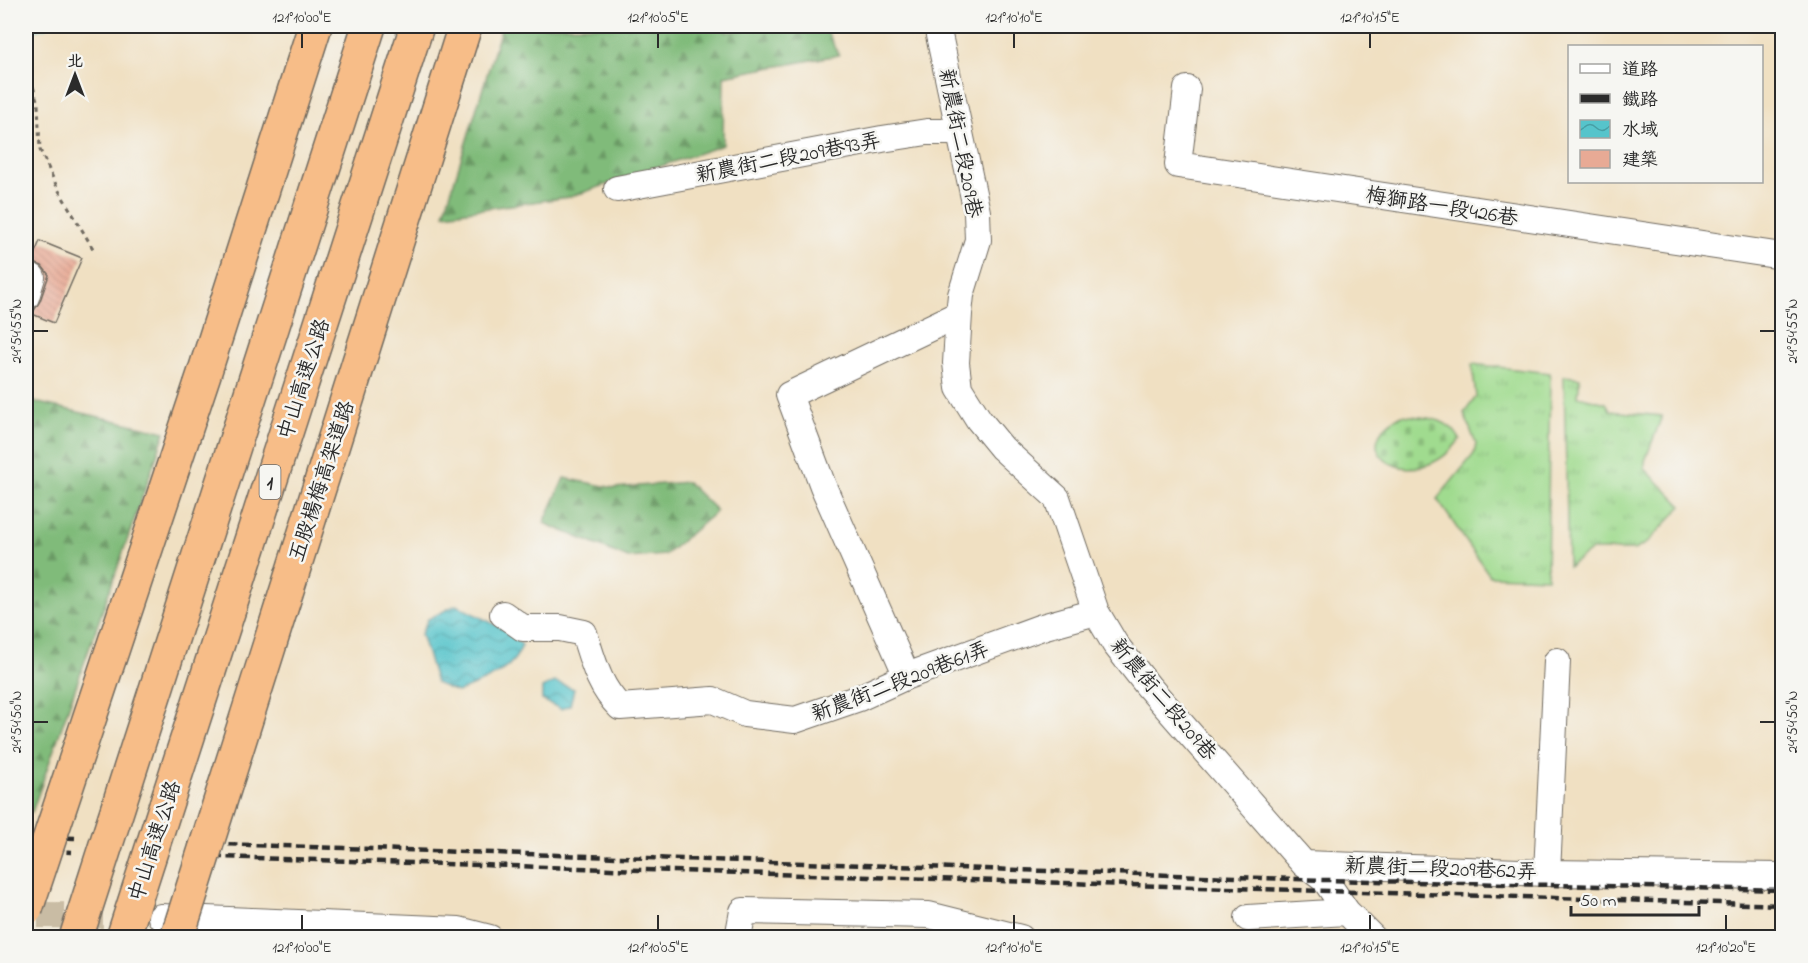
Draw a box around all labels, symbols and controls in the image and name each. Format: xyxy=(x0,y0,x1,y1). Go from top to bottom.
text: 121°10'00"E xyxy=(272,7,332,29)
text: 121°10'05"E xyxy=(627,7,689,29)
text: 121°10'10"E xyxy=(985,7,1043,29)
text: 121°10'15"E xyxy=(1340,7,1400,29)
north arrow xyxy=(45,45,105,105)
legend xyxy=(1568,45,1763,183)
text: 北 xyxy=(67,50,83,74)
text: 道路 xyxy=(1622,58,1658,84)
street label: 新農街二段209巷 xyxy=(930,66,988,221)
text: 鐵路 xyxy=(1622,88,1658,114)
text: 水域 xyxy=(1622,118,1658,144)
street label: 新農街二段209巷93弄 xyxy=(693,126,883,192)
text: 建築 xyxy=(1622,148,1658,174)
street label: 梅獅路一段426巷 xyxy=(1363,181,1520,235)
text: 24°54'55"N xyxy=(6,299,28,363)
text: 24°54'55"N xyxy=(1782,299,1804,363)
street label: 中山高速公路 xyxy=(271,315,339,444)
street label: 五股楊梅高架道路 xyxy=(283,397,363,566)
road number: 1 xyxy=(260,465,280,499)
street label: 新農街二段209巷 xyxy=(1102,632,1223,768)
street label: 新農街二段209巷61弄 xyxy=(807,635,994,731)
text: 24°54'50"N xyxy=(6,691,28,753)
text: 24°54'50"N xyxy=(1782,691,1804,753)
street label: 中山高速公路 xyxy=(122,777,190,906)
street label: 新農街二段209巷62弄 xyxy=(1344,852,1538,888)
scale bar xyxy=(1571,879,1698,917)
text: 50 m xyxy=(1580,889,1617,915)
text: 121°10'00"E xyxy=(272,937,332,959)
text: 121°10'05"E xyxy=(627,937,689,959)
text: 121°10'10"E xyxy=(985,937,1043,959)
text: 121°10'15"E xyxy=(1340,937,1400,959)
text: 121°10'20"E xyxy=(1696,937,1756,959)

